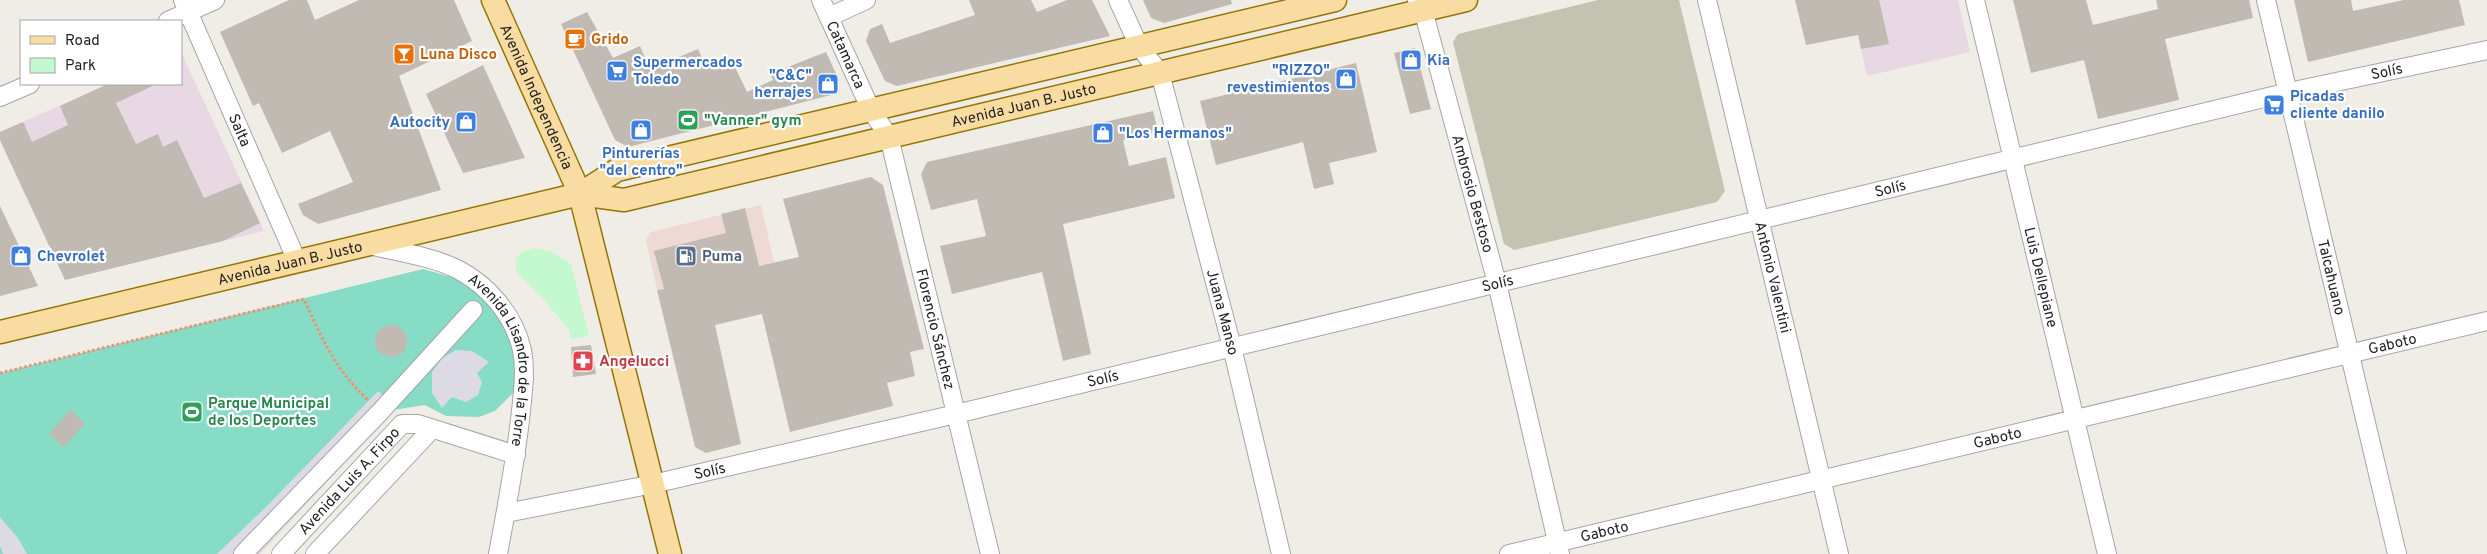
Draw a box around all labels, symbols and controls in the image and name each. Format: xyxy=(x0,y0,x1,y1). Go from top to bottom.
street label: Catamarca xyxy=(821,18,868,92)
legend xyxy=(20,20,182,85)
street label: Avenida Independencia xyxy=(494,22,576,173)
cafe icon: Grido xyxy=(563,27,587,51)
place label: Grido xyxy=(591,31,629,50)
text: Road xyxy=(65,32,100,51)
bar icon: Luna Disco xyxy=(392,42,416,66)
place label: Luna Disco xyxy=(420,46,497,65)
shop icon: Kia xyxy=(1399,48,1423,72)
place label: Kia xyxy=(1427,52,1450,71)
place label: Supermercados Toledo xyxy=(633,54,743,90)
text: Park xyxy=(65,57,96,76)
supermarket icon: Supermercados Toledo xyxy=(605,59,629,83)
street label: Solís xyxy=(2369,60,2405,85)
place label: "RIZZO" revestimientos xyxy=(1227,62,1330,98)
place label: "C&C" herrajes xyxy=(754,67,812,103)
shop icon: "RIZZO" revestimientos xyxy=(1334,67,1358,91)
shop icon: "C&C" herrajes xyxy=(816,72,840,96)
street label: Avenida Juan B. Justo xyxy=(949,80,1098,133)
place label: Picadas cliente danilo xyxy=(2290,88,2385,124)
supermarket icon: Picadas cliente danilo xyxy=(2262,93,2286,117)
sports icon: "Vanner" gym xyxy=(676,108,700,132)
shop icon: Autocity xyxy=(454,110,478,134)
street label: Salta xyxy=(223,111,254,150)
place label: "Vanner" gym xyxy=(704,112,802,131)
place label: Autocity xyxy=(389,114,450,133)
shop icon: Pinturerías "del centro" xyxy=(629,118,653,142)
shop icon: "Los Hermanos" xyxy=(1091,121,1115,145)
place label: "Los Hermanos" xyxy=(1119,125,1232,144)
street label: Ambrosio Bestoso xyxy=(1446,133,1496,255)
place label: Pinturerías "del centro" xyxy=(599,145,683,181)
street label: Solís xyxy=(1873,177,1908,203)
street label: Antonio Valentini xyxy=(1749,220,1794,335)
street label: Luis Dellepiane xyxy=(2018,225,2061,330)
street label: Avenida Juan B. Justo xyxy=(216,238,365,291)
street label: Talcahuano xyxy=(2312,238,2348,317)
shop icon: Chevrolet xyxy=(9,244,33,268)
fuel station icon: Puma xyxy=(674,244,698,268)
place label: Chevrolet xyxy=(37,248,105,267)
place label: Puma xyxy=(702,248,742,267)
street label: Florencio Sánchez xyxy=(910,267,958,392)
street label: Juana Manso xyxy=(1201,267,1242,357)
street label: Avenida Lisandro de la Torre xyxy=(464,270,532,448)
street label: Solís xyxy=(1480,272,1516,298)
street label: Gaboto xyxy=(2367,330,2419,360)
pharmacy icon: Angelucci xyxy=(571,349,595,373)
place label: Angelucci xyxy=(599,353,669,372)
street label: Solís xyxy=(1086,367,1121,393)
place label: Parque Municipal de los Deportes xyxy=(208,395,329,431)
sports icon: Parque Municipal de los Deportes xyxy=(180,400,204,424)
street label: Avenida Luis A. Firpo xyxy=(295,424,405,540)
street label: Gaboto xyxy=(1972,424,2024,454)
street label: Solís xyxy=(692,460,728,485)
street label: Gaboto xyxy=(1579,518,1631,548)

